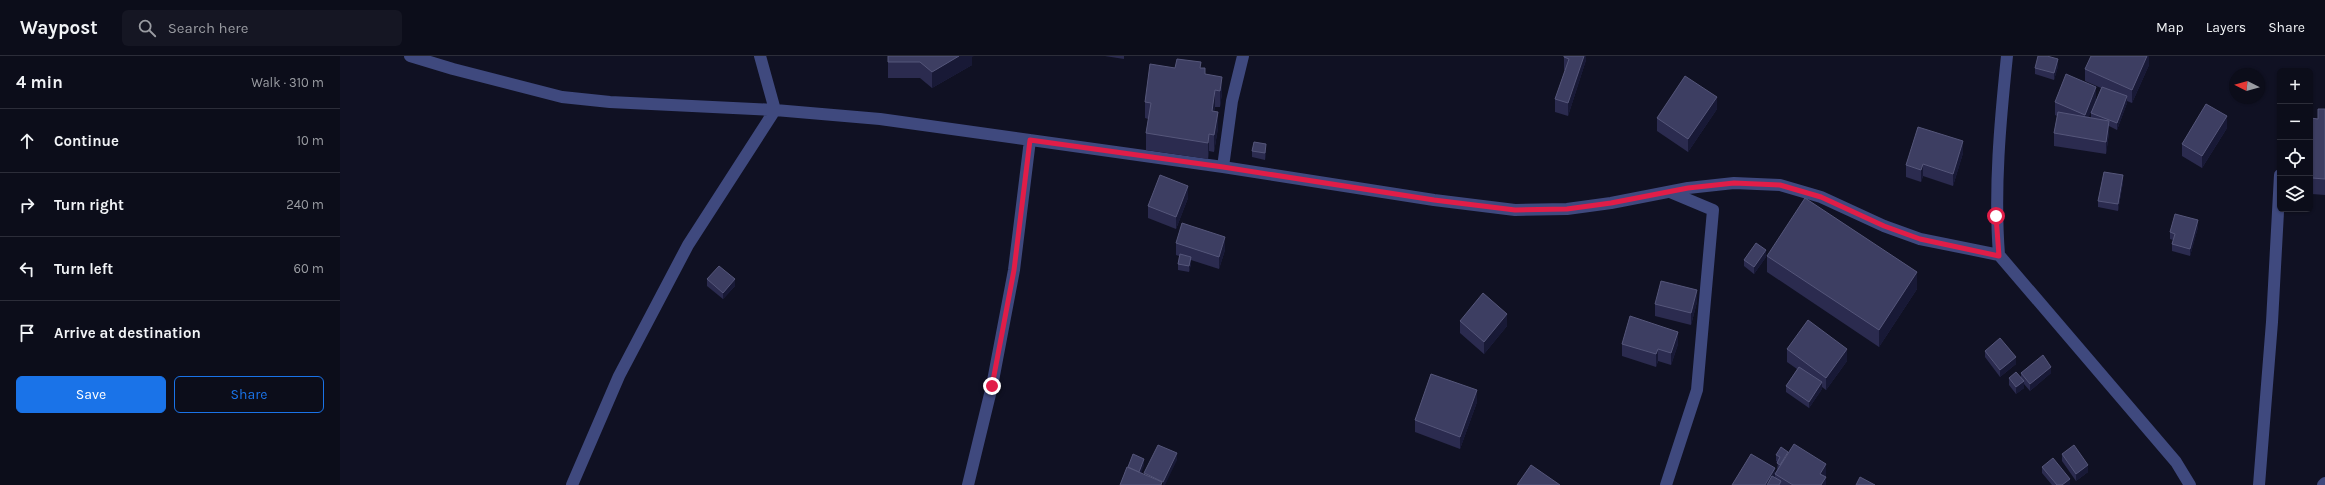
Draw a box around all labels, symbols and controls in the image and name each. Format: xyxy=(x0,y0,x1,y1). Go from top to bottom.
search box xyxy=(122,10,402,46)
text: Waypost xyxy=(20,17,98,39)
icon: search xyxy=(136,17,158,39)
text: Search here xyxy=(168,19,248,37)
text: Map xyxy=(2156,19,2184,36)
text: Layers xyxy=(2206,19,2246,36)
text: Share xyxy=(2268,19,2305,36)
north arrow xyxy=(2229,68,2265,104)
map controls xyxy=(2277,68,2313,212)
button: + xyxy=(2277,68,2313,104)
text: 4 min xyxy=(16,72,63,92)
text: Walk · 310 m xyxy=(251,75,324,90)
button: − xyxy=(2277,104,2313,140)
icon: ahead xyxy=(16,130,38,152)
text: Continue xyxy=(54,132,119,150)
text: 10 m xyxy=(297,133,324,148)
button: locate xyxy=(2277,140,2313,176)
button: layers xyxy=(2277,176,2313,212)
icon: right xyxy=(16,194,38,216)
text: Turn right xyxy=(54,196,124,214)
text: 240 m xyxy=(286,197,324,212)
route start xyxy=(1987,207,2005,225)
icon: left xyxy=(16,258,38,280)
text: Turn left xyxy=(54,260,113,278)
text: 60 m xyxy=(294,261,324,276)
icon: arrive xyxy=(16,322,38,344)
text: Arrive at destination xyxy=(54,324,201,342)
button: Save xyxy=(16,376,166,413)
button: Share xyxy=(174,376,324,413)
route end xyxy=(983,377,1001,395)

